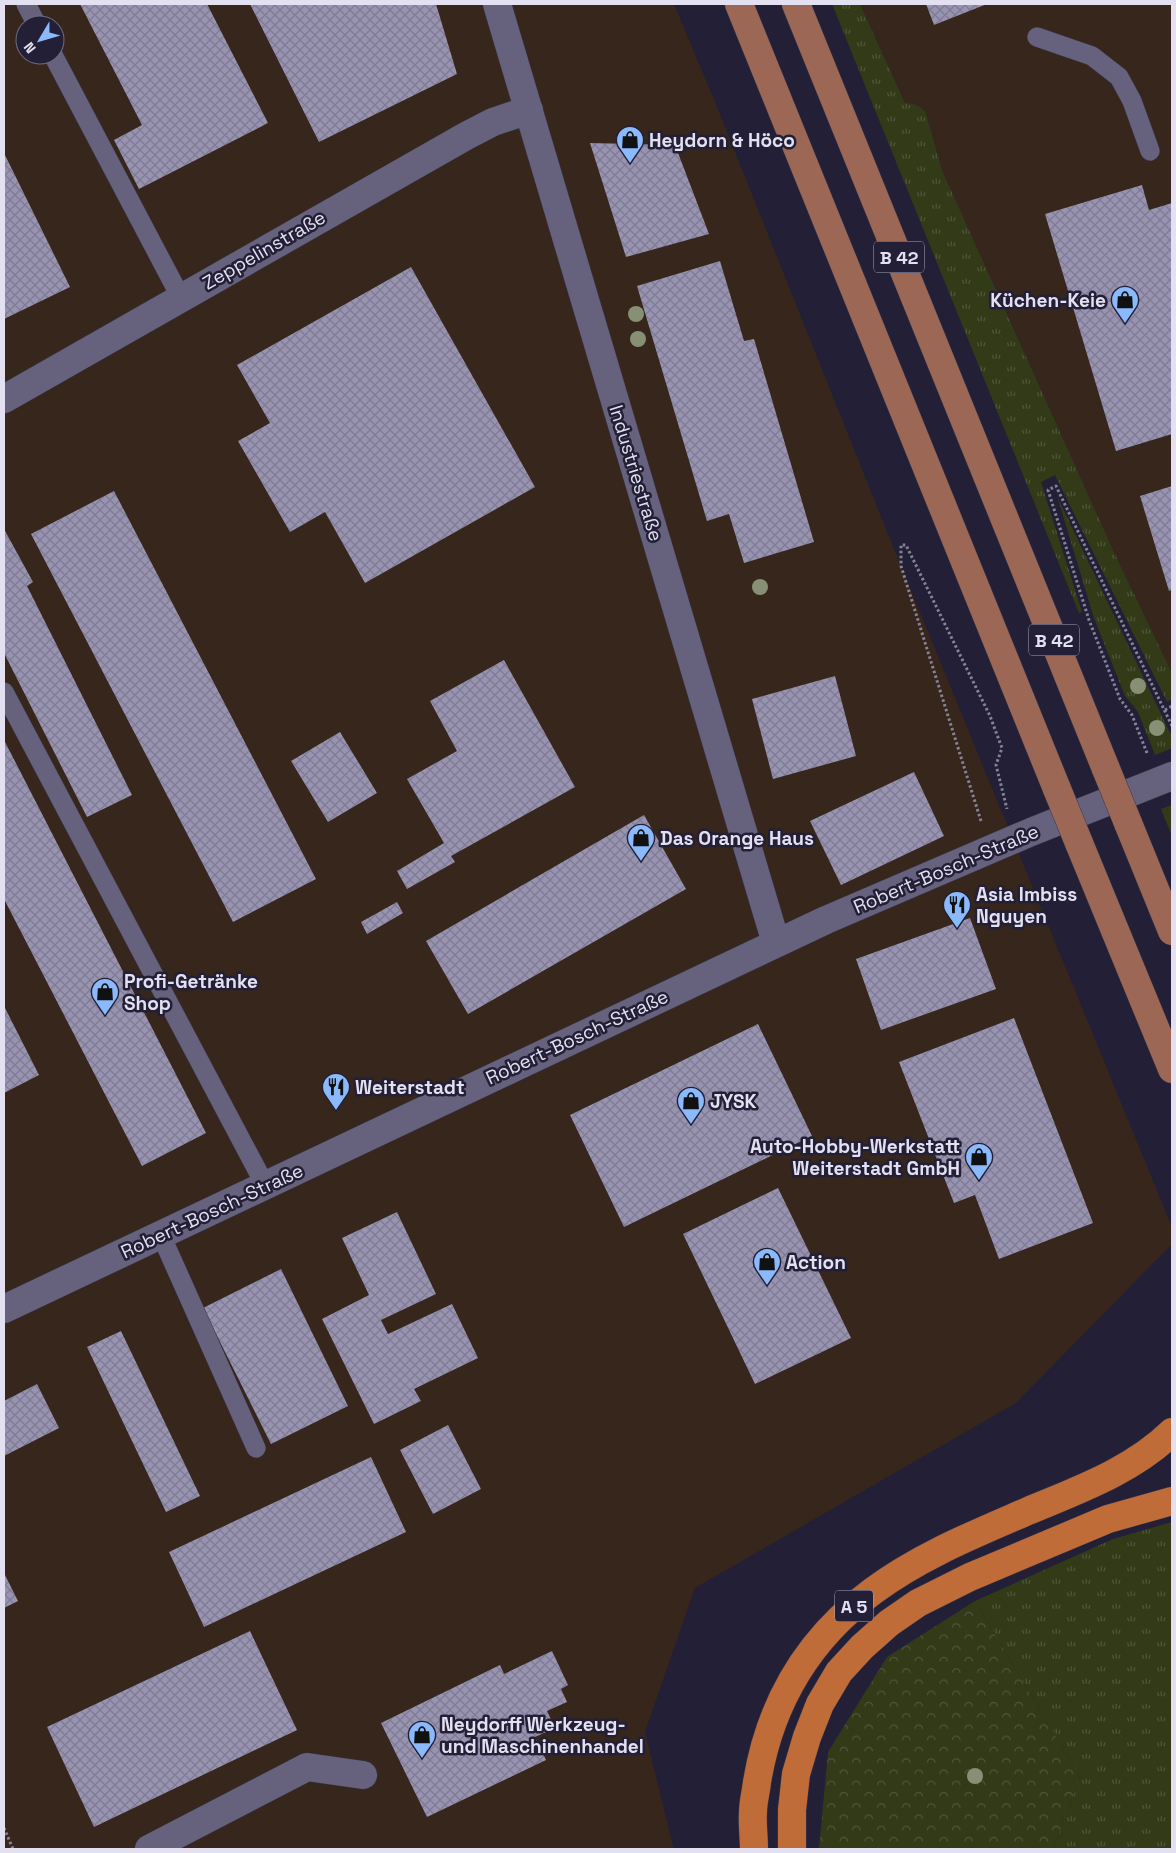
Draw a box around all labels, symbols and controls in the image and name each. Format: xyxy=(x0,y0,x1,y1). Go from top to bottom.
north arrow xyxy=(15,15,65,65)
text: N xyxy=(20,39,40,57)
shop icon: Heydorn & Höco xyxy=(615,125,645,164)
place label: Heydorn & Höco xyxy=(649,128,795,153)
street label: Zeppelinstraße xyxy=(198,205,330,295)
road number: B 42 xyxy=(874,242,924,272)
shop icon: Küchen-Keie xyxy=(1110,285,1140,324)
place label: Küchen-Keie xyxy=(990,288,1106,313)
street label: Industriestraße xyxy=(603,402,669,544)
road number: B 42 xyxy=(1029,624,1079,656)
street label: Robert-Bosch-Straße xyxy=(850,819,1042,919)
shop icon: Das Orange Haus xyxy=(626,823,656,862)
place label: Das Orange Haus xyxy=(660,826,814,851)
place label: Asia Imbiss Nguyen xyxy=(976,882,1077,929)
restaurant icon: Asia Imbiss Nguyen xyxy=(942,890,972,929)
place label: Profi-Getränke Shop xyxy=(124,969,258,1016)
shop icon: Profi-Getränke Shop xyxy=(90,977,120,1016)
street label: Robert-Bosch-Straße xyxy=(482,984,672,1090)
restaurant icon: Weiterstadt xyxy=(321,1072,351,1111)
place label: Weiterstadt xyxy=(355,1075,465,1100)
shop icon: JYSK xyxy=(676,1086,706,1125)
place label: JYSK xyxy=(710,1089,757,1114)
place label: Auto-Hobby-Werkstatt Weiterstadt GmbH xyxy=(750,1134,960,1181)
shop icon: Auto-Hobby-Werkstatt Weiterstadt GmbH xyxy=(964,1142,994,1181)
street label: Robert-Bosch-Straße xyxy=(117,1158,307,1264)
shop icon: Action xyxy=(752,1247,782,1286)
place label: Action xyxy=(786,1250,846,1275)
road number: A 5 xyxy=(835,1590,873,1622)
place label: Neydorff Werkzeug- und Maschinenhandel xyxy=(441,1712,644,1759)
shop icon: Neydorff Werkzeug- und Maschinenhandel xyxy=(407,1720,437,1759)

